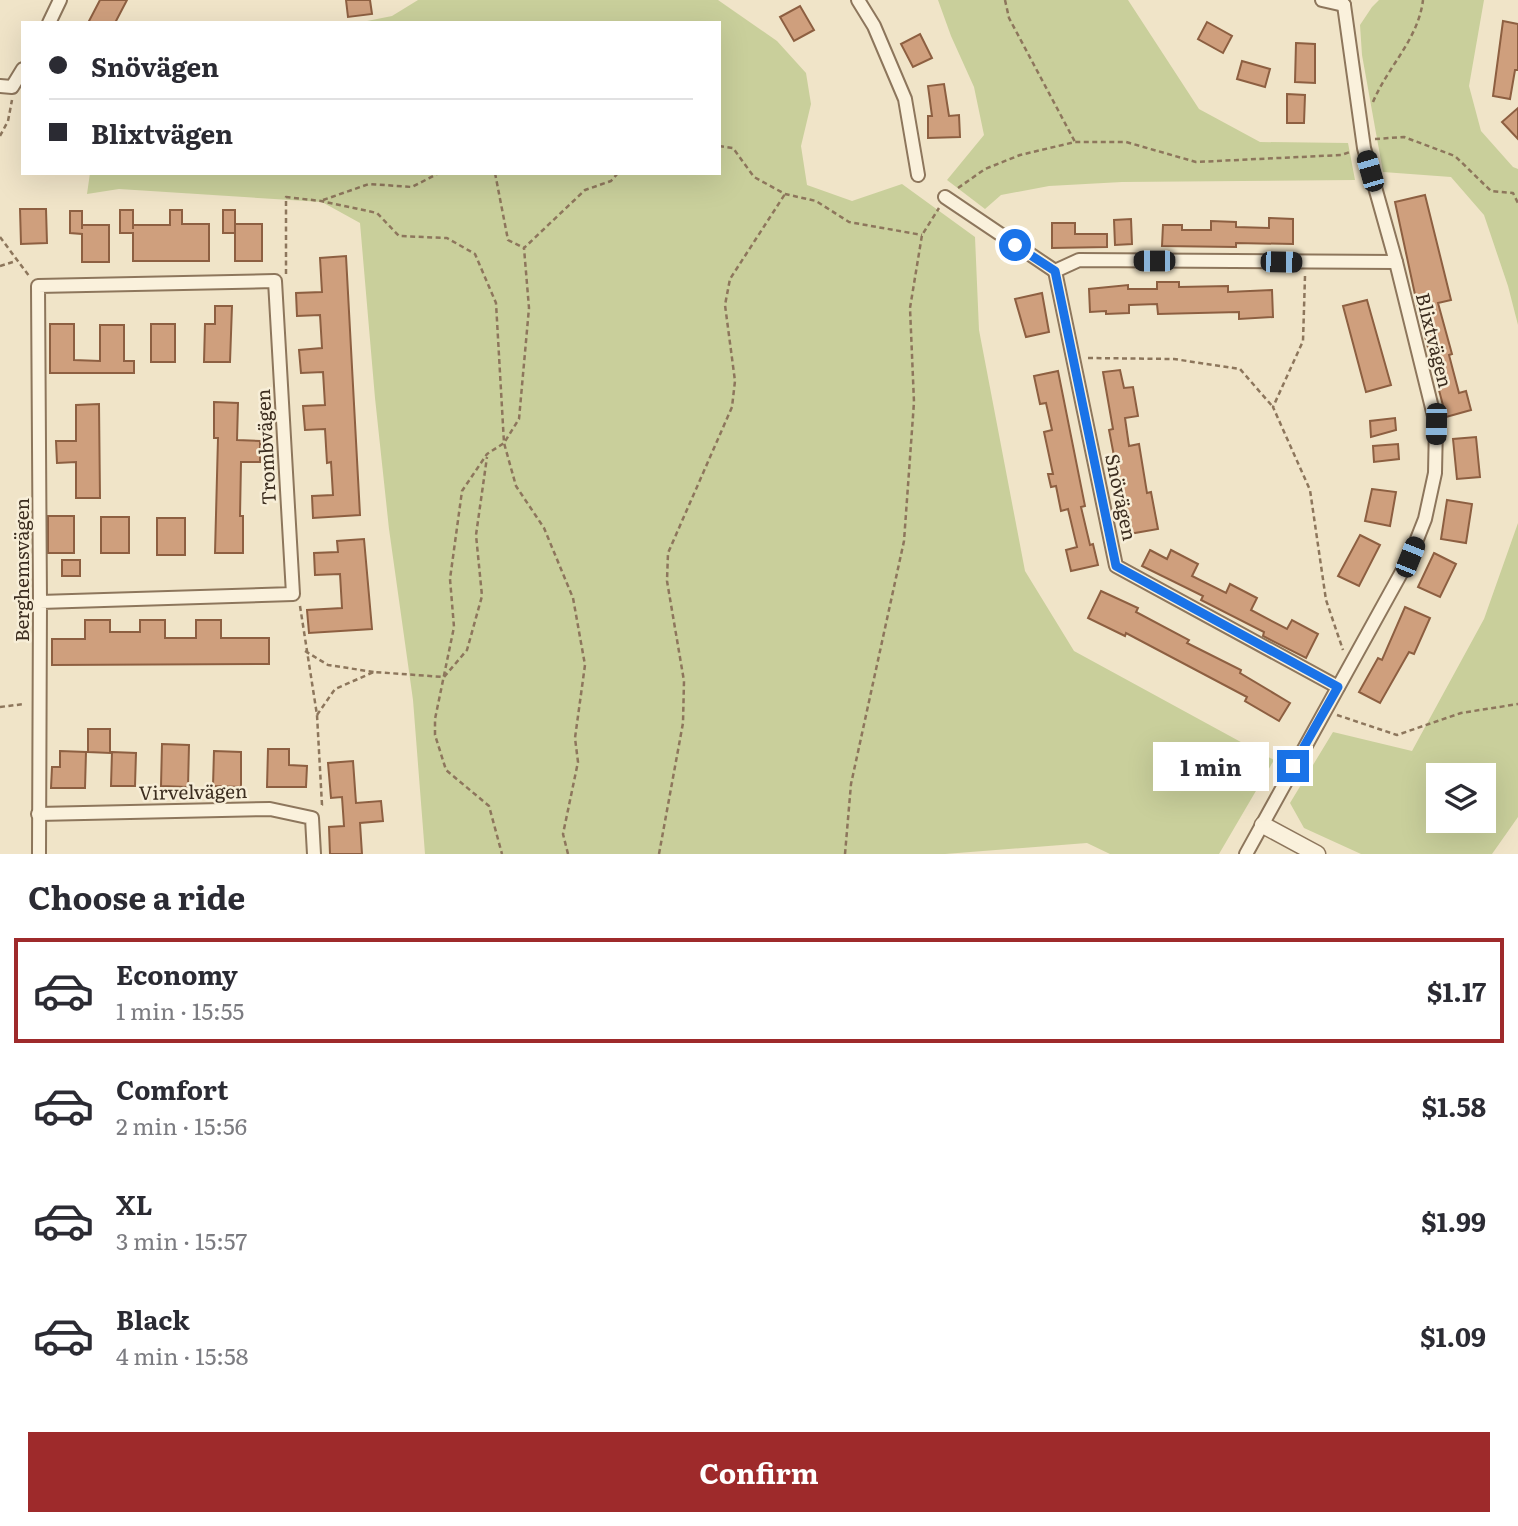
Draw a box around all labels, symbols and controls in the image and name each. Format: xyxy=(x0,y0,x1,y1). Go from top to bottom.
text: Snövägen xyxy=(91,46,219,85)
text: Blixtvägen xyxy=(91,113,233,152)
car xyxy=(1355,148,1386,194)
route start xyxy=(999,229,1031,261)
car xyxy=(1134,251,1176,272)
car xyxy=(1260,251,1303,273)
street label: Blixtvägen xyxy=(1410,290,1460,390)
street label: Trombvägen xyxy=(248,388,282,506)
car xyxy=(1426,403,1447,445)
street label: Snövägen xyxy=(1099,451,1145,543)
street label: Berghemsvägen xyxy=(7,498,35,642)
car xyxy=(1393,534,1428,580)
callout: 1 min xyxy=(1153,742,1268,790)
text: 1 min xyxy=(1180,749,1242,783)
route end xyxy=(1277,750,1309,782)
map controls xyxy=(1426,763,1496,833)
button: layers xyxy=(1426,763,1496,833)
street label: Virvelvägen xyxy=(138,776,248,806)
text: Choose a ride xyxy=(28,872,245,920)
text: Economy xyxy=(116,954,238,993)
icon: car xyxy=(32,959,95,1022)
text: $1.17 xyxy=(1427,971,1486,1010)
text: 1 min · 15:55 xyxy=(116,993,244,1027)
text: Comfort xyxy=(116,1069,228,1108)
icon: car xyxy=(32,1074,95,1137)
text: $1.58 xyxy=(1422,1086,1486,1125)
text: 2 min · 15:56 xyxy=(116,1108,247,1142)
text: XL xyxy=(116,1184,153,1223)
icon: car xyxy=(32,1189,95,1252)
text: $1.99 xyxy=(1421,1201,1486,1240)
text: 3 min · 15:57 xyxy=(116,1223,247,1257)
text: Black xyxy=(116,1299,190,1338)
icon: car xyxy=(32,1304,95,1367)
text: $1.09 xyxy=(1420,1316,1486,1355)
text: 4 min · 15:58 xyxy=(116,1338,248,1372)
button: Confirm xyxy=(28,1432,1490,1512)

